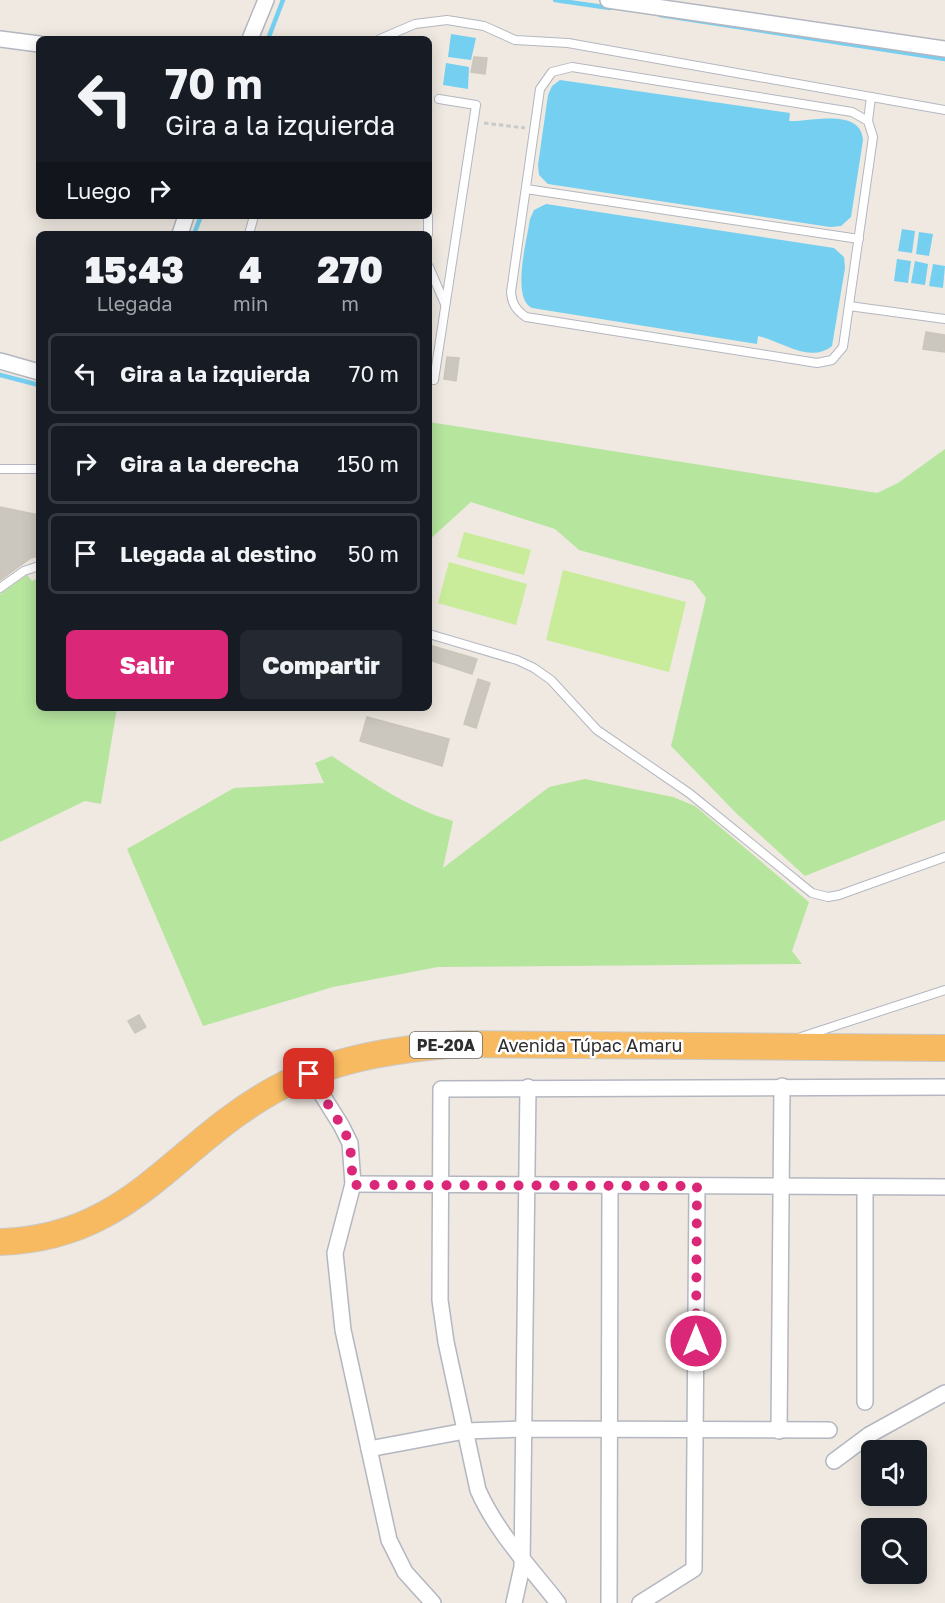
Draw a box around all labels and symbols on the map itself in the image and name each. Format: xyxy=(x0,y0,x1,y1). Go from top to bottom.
road number: PE-20A xyxy=(410,1032,482,1058)
street label: Avenida Túpac Amaru xyxy=(498,1034,682,1056)
pin xyxy=(283,1048,334,1099)
position arrow xyxy=(664,1309,728,1373)

